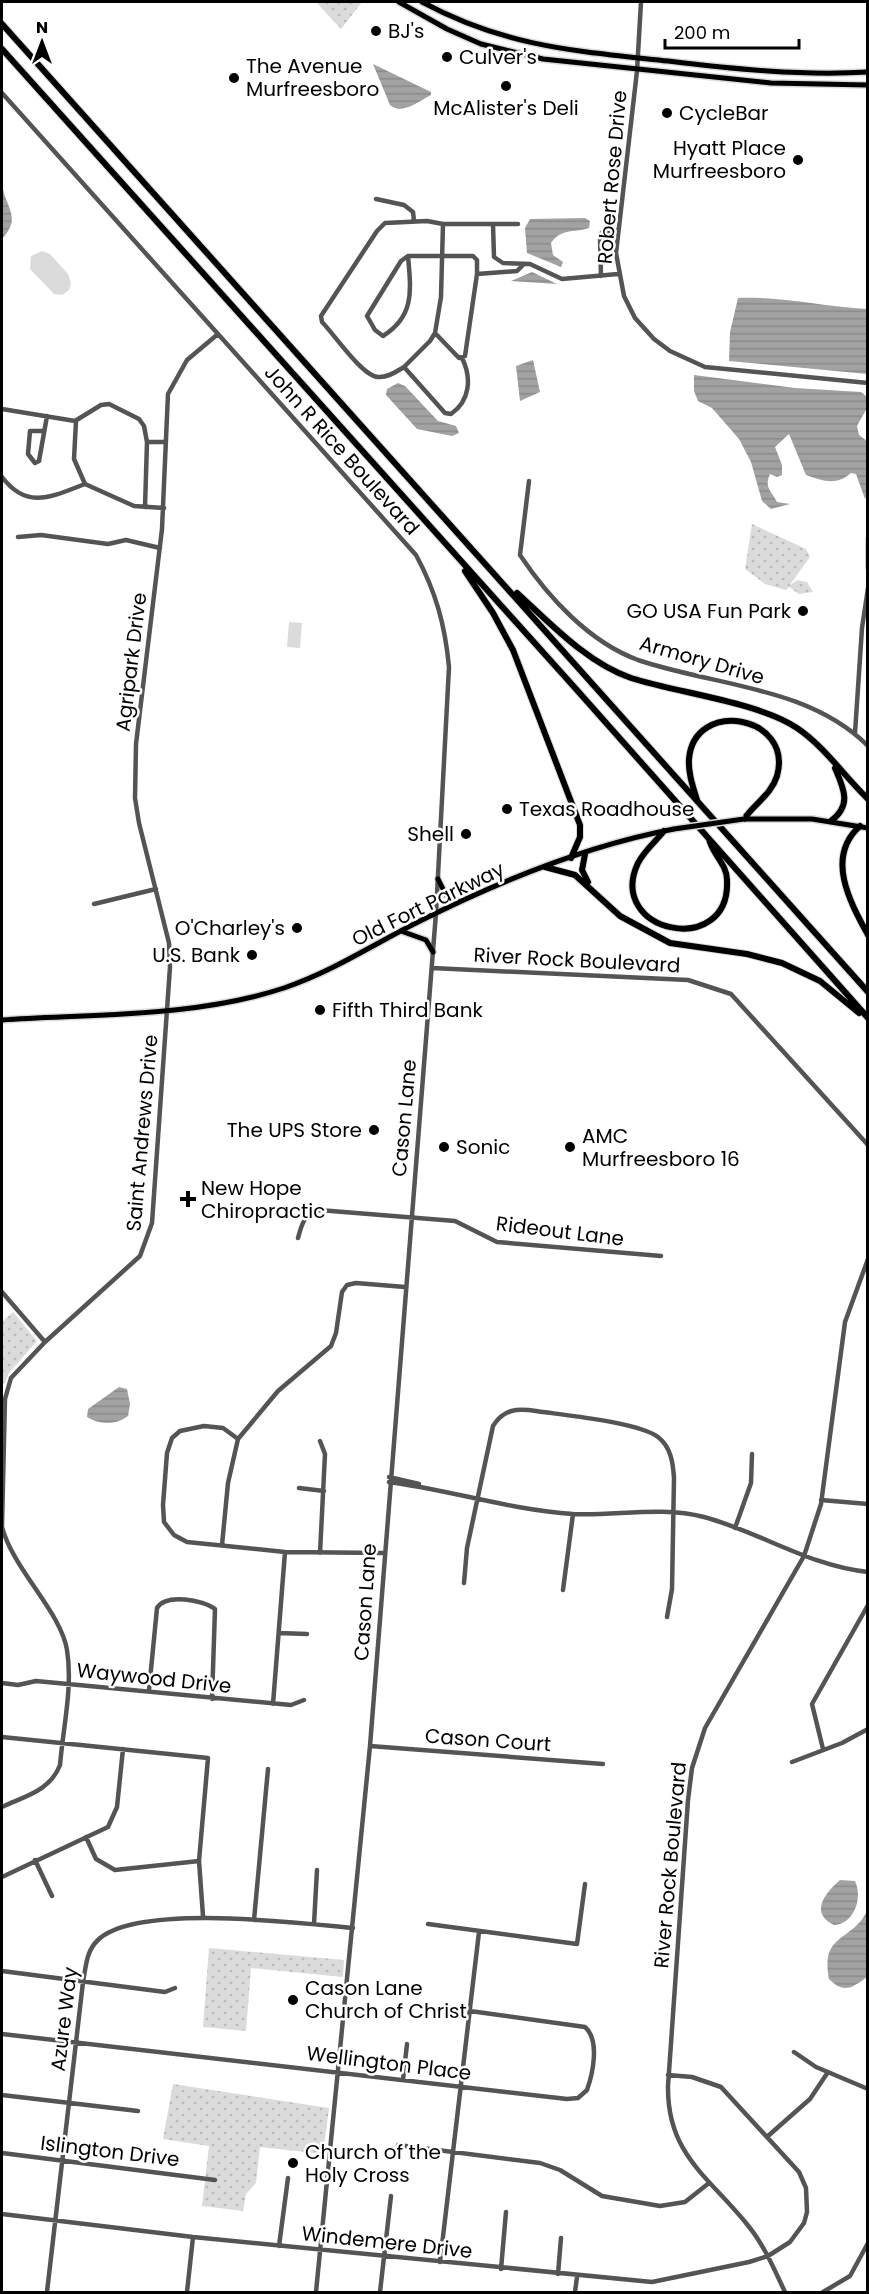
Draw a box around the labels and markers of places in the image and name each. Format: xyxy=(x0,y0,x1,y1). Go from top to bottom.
place label: BJ's xyxy=(388,17,424,45)
marker: BJ's xyxy=(369,24,383,38)
place label: Culver's xyxy=(459,43,537,71)
marker: Culver's xyxy=(440,50,454,64)
place label: The Avenue Murfreesboro xyxy=(246,52,379,103)
marker: The Avenue Murfreesboro xyxy=(227,71,241,85)
marker: McAlister's Deli xyxy=(499,79,513,93)
place label: McAlister's Deli xyxy=(433,94,579,122)
place label: CycleBar xyxy=(679,99,768,127)
marker: CycleBar xyxy=(660,106,674,120)
place label: Hyatt Place Murfreesboro xyxy=(653,134,786,185)
marker: Hyatt Place Murfreesboro xyxy=(791,153,805,167)
place label: GO USA Fun Park xyxy=(626,597,792,625)
marker: GO USA Fun Park xyxy=(796,604,810,618)
place label: Texas Roadhouse xyxy=(519,795,694,823)
marker: Texas Roadhouse xyxy=(500,802,514,816)
place label: Shell xyxy=(407,820,454,848)
marker: Shell xyxy=(459,827,473,841)
place label: O'Charley's xyxy=(175,914,285,942)
marker: O'Charley's xyxy=(290,921,304,935)
place label: U.S. Bank xyxy=(152,941,241,969)
marker: U.S. Bank xyxy=(245,948,259,962)
place label: Fifth Third Bank xyxy=(332,996,483,1024)
marker: Fifth Third Bank xyxy=(313,1003,327,1017)
place label: The UPS Store xyxy=(227,1116,362,1144)
place label: AMC Murfreesboro 16 xyxy=(582,1122,740,1173)
marker: The UPS Store xyxy=(367,1123,381,1137)
place label: Sonic xyxy=(456,1133,510,1161)
marker: Sonic xyxy=(437,1140,451,1154)
marker: AMC Murfreesboro 16 xyxy=(563,1140,577,1154)
place label: New Hope Chiropractic xyxy=(201,1174,325,1225)
marker: New Hope Chiropractic xyxy=(179,1190,197,1208)
place label: Cason Lane Church of Christ xyxy=(305,1974,467,2025)
marker: Cason Lane Church of Christ xyxy=(286,1993,300,2007)
place label: Church of the Holy Cross xyxy=(305,2138,441,2189)
marker: Church of the Holy Cross xyxy=(286,2156,300,2170)

